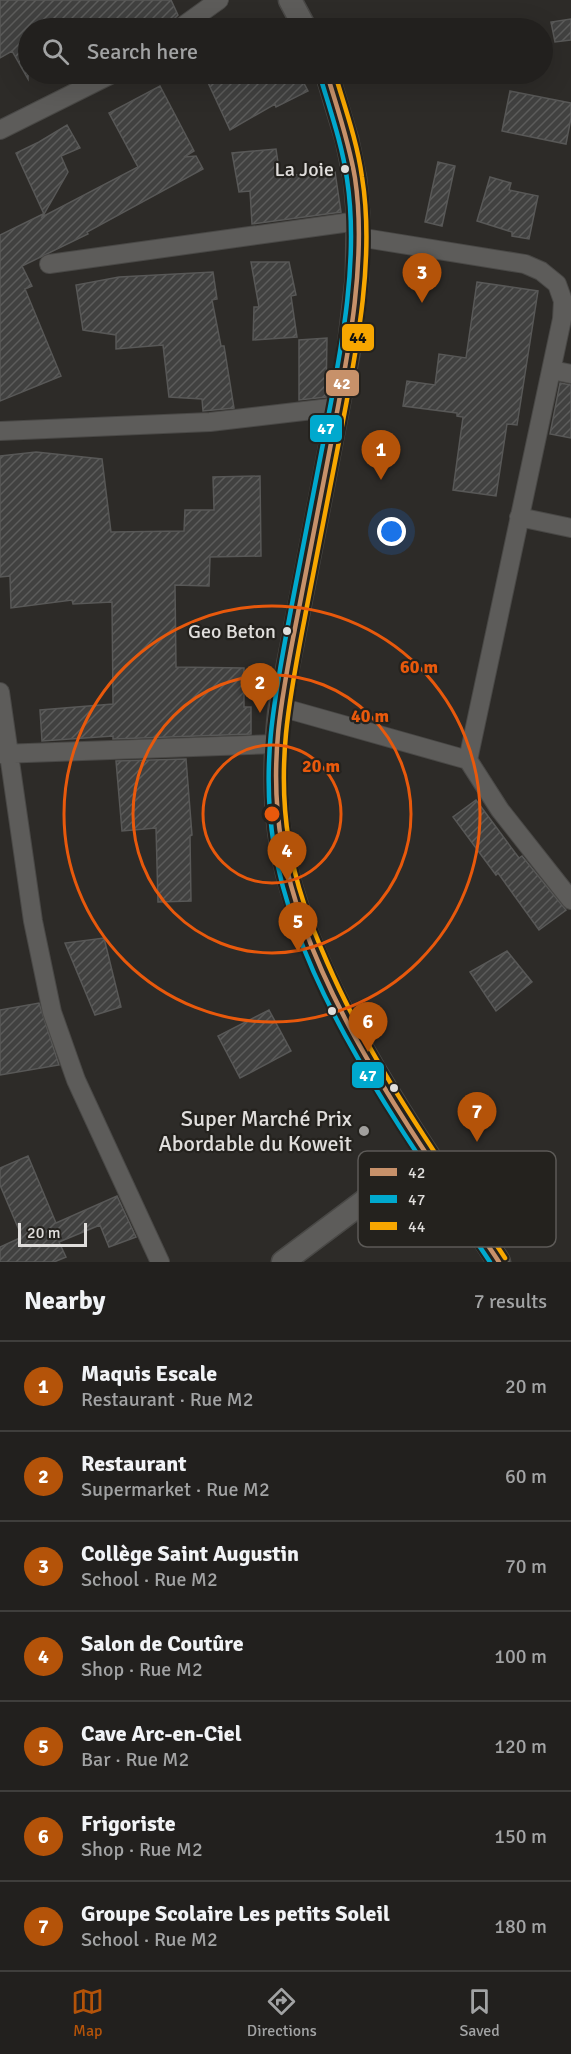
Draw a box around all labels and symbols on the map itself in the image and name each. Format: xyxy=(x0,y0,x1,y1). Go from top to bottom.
place label: La Joie xyxy=(274,157,334,182)
marker: La Joie xyxy=(339,163,351,175)
pin: 3 xyxy=(402,254,442,303)
line badge: 44 xyxy=(341,323,375,352)
text: 44 xyxy=(349,328,367,348)
line badge: 42 xyxy=(325,369,360,397)
text: 42 xyxy=(333,374,351,394)
line badge: 47 xyxy=(309,414,343,443)
text: 47 xyxy=(317,419,335,439)
pin: 1 xyxy=(362,430,400,480)
your location xyxy=(377,517,406,546)
place label: Geo Beton xyxy=(188,619,276,644)
marker: Geo Beton xyxy=(281,625,293,637)
text: 60 m xyxy=(400,656,438,678)
pin: 2 xyxy=(240,664,280,713)
text: 40 m xyxy=(351,705,389,727)
text: 20 m xyxy=(302,755,340,777)
centre of rings xyxy=(262,804,282,824)
pin: 4 xyxy=(268,832,306,881)
pin: 5 xyxy=(278,902,318,952)
pin: 6 xyxy=(348,1002,388,1052)
unlabelled marker xyxy=(326,1005,338,1017)
line badge: 47 xyxy=(351,1061,385,1089)
text: 47 xyxy=(359,1066,377,1086)
unlabelled marker xyxy=(388,1082,400,1094)
pin: 7 xyxy=(458,1092,496,1142)
place label: Super Marché Prix Abordable du Koweit xyxy=(158,1105,352,1157)
marker: Super Marché Prix Abordable du Koweit xyxy=(357,1124,371,1138)
legend xyxy=(358,1151,556,1247)
text: 42 xyxy=(408,1163,425,1183)
text: 47 xyxy=(408,1190,425,1210)
text: 44 xyxy=(408,1217,426,1237)
scale bar xyxy=(18,1220,87,1248)

